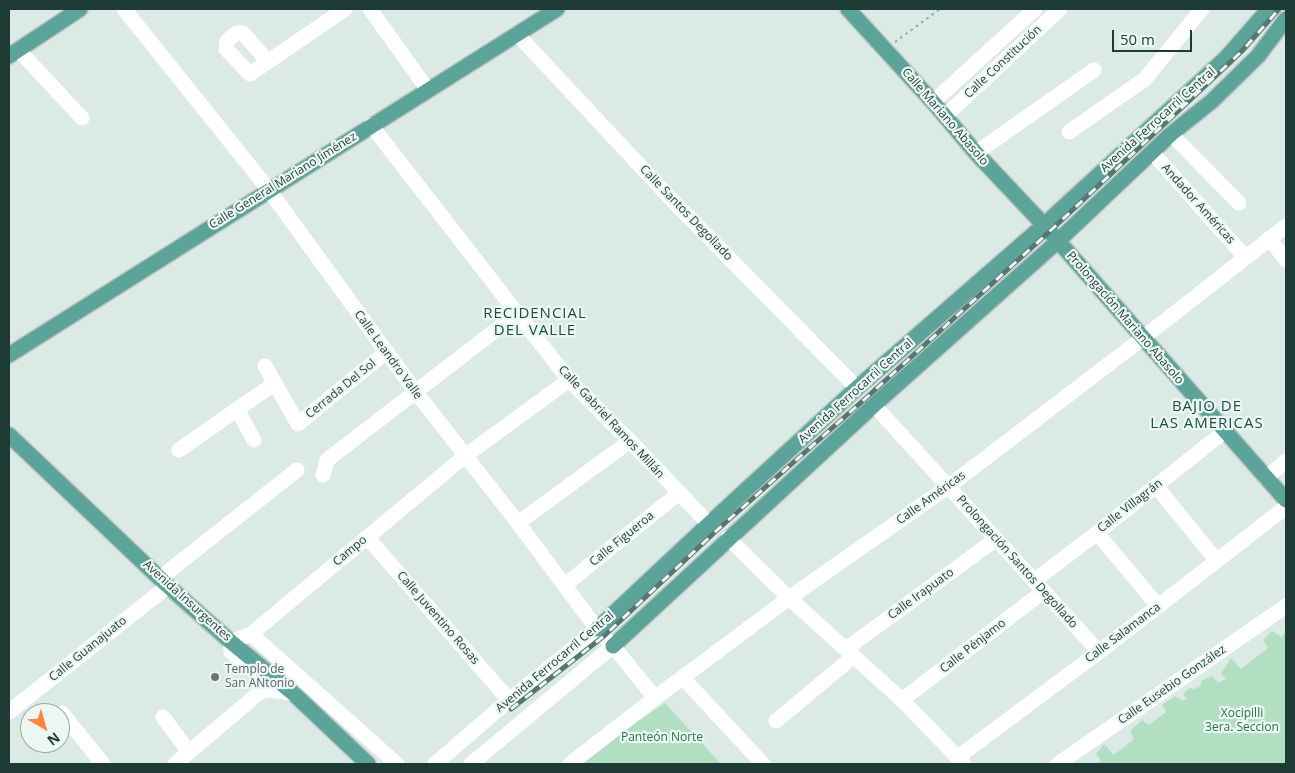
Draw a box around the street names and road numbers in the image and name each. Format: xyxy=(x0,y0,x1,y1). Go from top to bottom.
street label: Calle Constitución xyxy=(961,23,1045,101)
street label: Calle Mariano Abasolo xyxy=(899,65,991,169)
street label: Avenida Ferrocarril Central xyxy=(1098,65,1218,175)
street label: Calle General Mariano Jiménez xyxy=(207,130,359,232)
street label: Andador Américas xyxy=(1158,161,1238,247)
street label: Calle Santos Degollado xyxy=(637,162,735,264)
street label: Prolongación Mariano Abasolo xyxy=(1063,249,1187,387)
street label: Calle Leandro Valle xyxy=(351,308,425,402)
street label: Avenida Ferrocarril Central xyxy=(796,336,916,446)
street label: Cerrada Del Sol xyxy=(303,356,379,422)
street label: Calle Gabriel Ramos Millán xyxy=(555,363,667,481)
street label: Calle Américas xyxy=(894,468,968,528)
street label: Calle Villagrán xyxy=(1095,476,1165,536)
street label: Prolongación Santos Degollado xyxy=(953,493,1081,631)
street label: Calle Figueroa xyxy=(587,509,657,569)
street label: Campo xyxy=(330,533,370,569)
street label: Avenida Insurgentes xyxy=(140,558,234,644)
street label: Calle Irapuato xyxy=(885,565,957,623)
street label: Calle Juventino Rosas xyxy=(394,569,482,667)
street label: Calle Salamanca xyxy=(1082,600,1164,666)
street label: Avenida Ferrocarril Central xyxy=(493,608,617,716)
street label: Calle Guanajuato xyxy=(46,613,130,685)
street label: Calle Pénjamo xyxy=(937,616,1009,676)
street label: Calle Eusebio González xyxy=(1115,642,1229,728)

